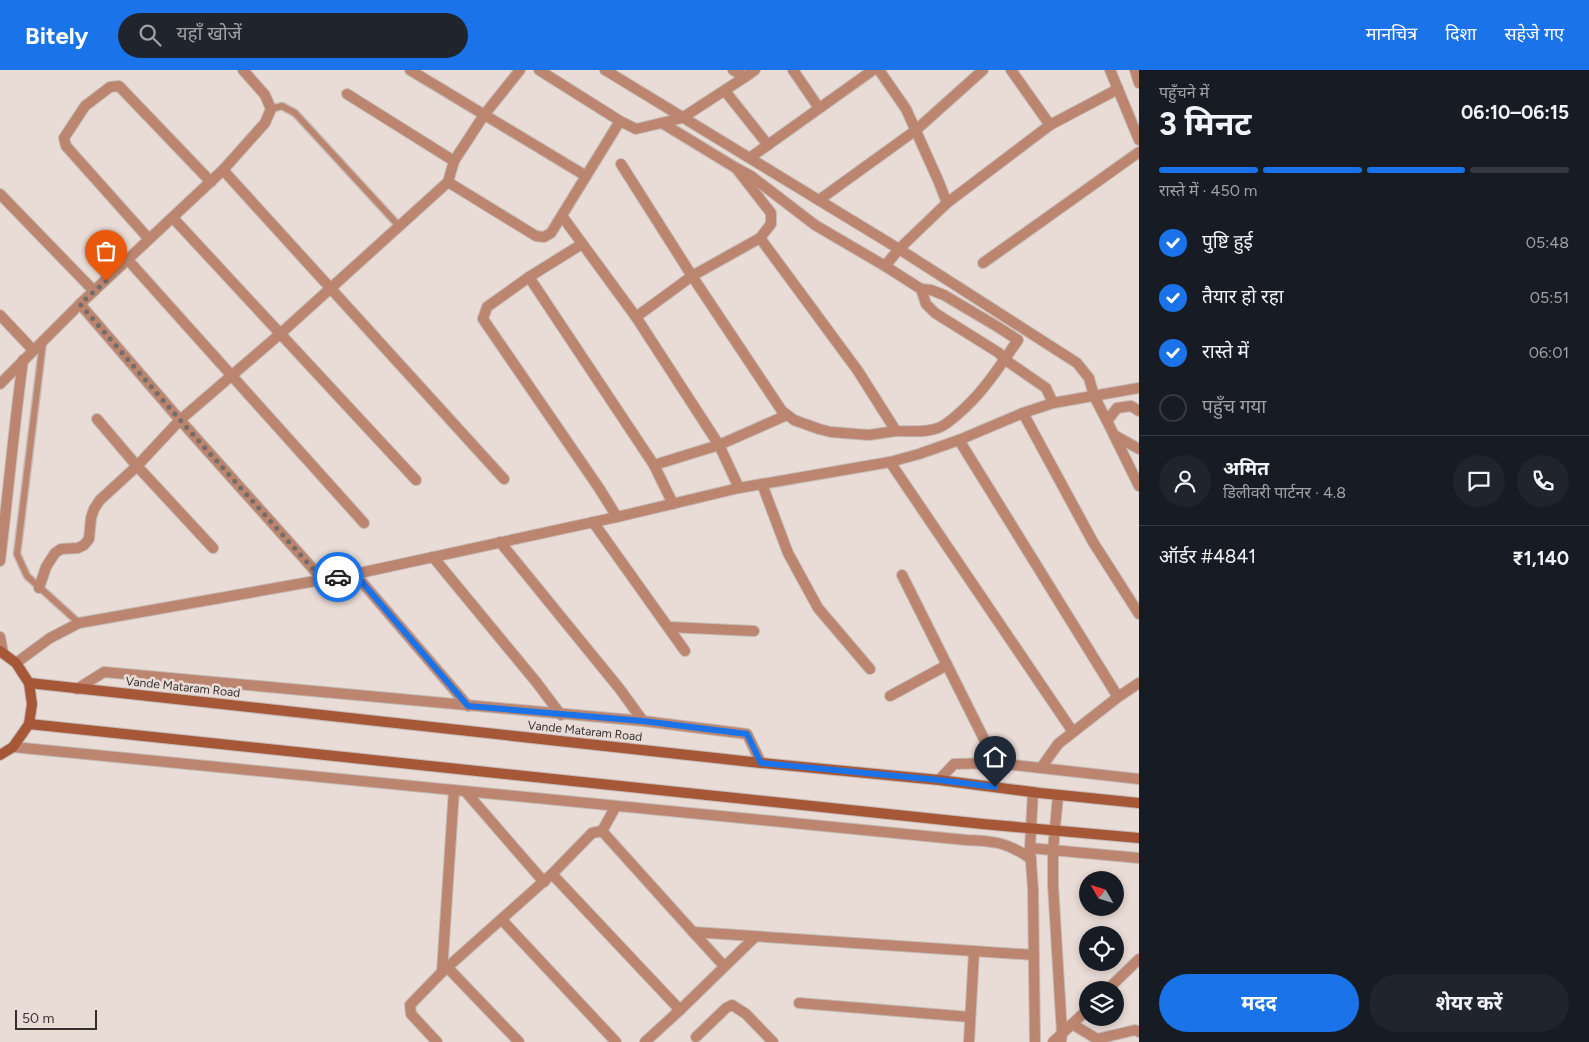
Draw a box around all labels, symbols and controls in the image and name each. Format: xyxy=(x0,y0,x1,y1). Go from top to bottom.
search box xyxy=(118,13,468,58)
text: Bitely xyxy=(25,21,88,50)
icon: search xyxy=(136,21,164,49)
text: यहाँ खोजें xyxy=(176,22,242,45)
text: मानचित्र xyxy=(1366,23,1417,45)
text: दिशा xyxy=(1445,23,1476,45)
text: सहेजे गए xyxy=(1504,23,1564,45)
text: पहुँचने में xyxy=(1159,83,1209,102)
text: 06:10–06:15 xyxy=(1461,101,1569,124)
text: 3 मिनट xyxy=(1159,105,1252,143)
text: रास्ते में · 450 m xyxy=(1159,181,1257,200)
icon: check xyxy=(1159,229,1187,257)
pin xyxy=(85,230,127,281)
text: पुष्टि हुई xyxy=(1202,230,1253,253)
text: 05:48 xyxy=(1526,233,1569,252)
icon: bag xyxy=(92,237,120,265)
icon: check xyxy=(1159,284,1187,312)
text: तैयार हो रहा xyxy=(1202,285,1284,308)
text: 05:51 xyxy=(1530,288,1569,307)
icon: check xyxy=(1159,339,1187,367)
text: रास्ते में xyxy=(1202,340,1249,363)
text: 06:01 xyxy=(1529,343,1569,362)
text: पहुँच गया xyxy=(1202,395,1266,418)
button: person xyxy=(1159,455,1211,507)
button: chat xyxy=(1453,455,1505,507)
button: phone xyxy=(1517,455,1569,507)
text: अमित xyxy=(1223,457,1269,480)
text: डिलीवरी पार्टनर · 4.8 xyxy=(1223,483,1346,502)
text: ऑर्डर #4841 xyxy=(1159,545,1256,568)
text: ₹1,140 xyxy=(1512,547,1569,570)
courier xyxy=(313,552,363,602)
icon: car xyxy=(324,563,352,591)
street label: Vande Mataram Road xyxy=(125,674,241,700)
street label: Vande Mataram Road xyxy=(527,718,643,744)
pin xyxy=(974,736,1016,787)
icon: home xyxy=(981,743,1009,771)
north arrow xyxy=(1079,871,1124,916)
map controls xyxy=(1079,871,1124,1026)
button: locate xyxy=(1079,926,1124,971)
button: मदद xyxy=(1159,974,1359,1032)
button: शेयर करें xyxy=(1369,974,1569,1032)
button: layers xyxy=(1079,981,1124,1026)
scale bar xyxy=(15,1007,98,1030)
text: 50 m xyxy=(22,1010,54,1027)

